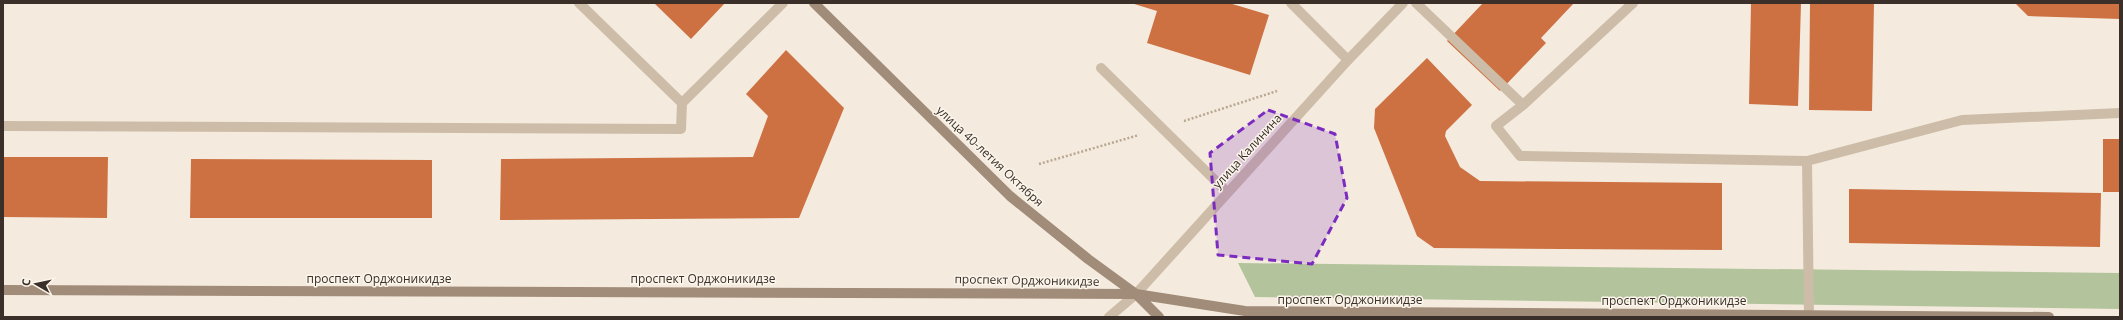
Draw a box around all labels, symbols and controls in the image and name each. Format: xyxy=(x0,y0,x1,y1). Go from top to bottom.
street label: улица 40-летия Октября xyxy=(933,102,1047,210)
street label: улица Калинина xyxy=(1209,110,1285,192)
north arrow xyxy=(16,264,56,304)
street label: проспект Орджоникидзе xyxy=(307,270,452,287)
street label: проспект Орджоникидзе xyxy=(631,270,776,287)
street label: проспект Орджоникидзе xyxy=(954,270,1100,290)
text: С xyxy=(18,278,34,287)
street label: проспект Орджоникидзе xyxy=(1278,291,1423,308)
street label: проспект Орджоникидзе xyxy=(1602,292,1747,309)

